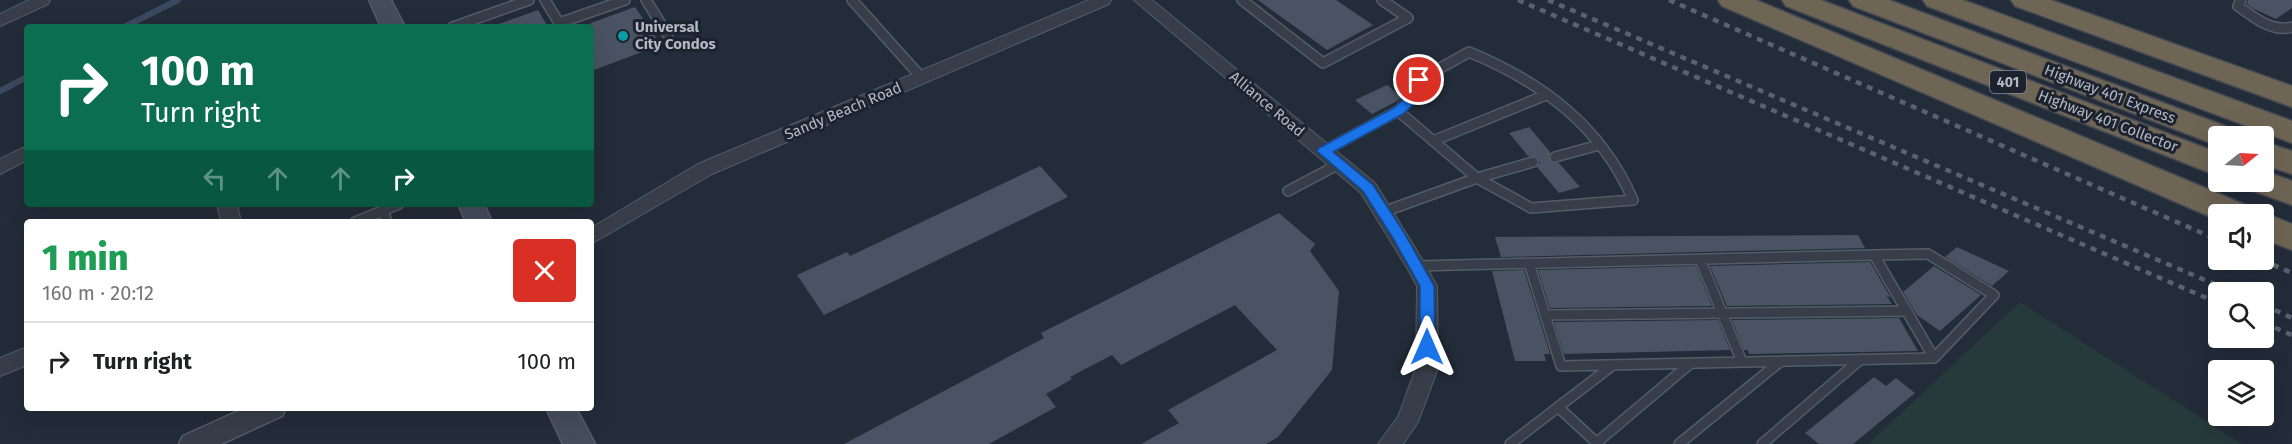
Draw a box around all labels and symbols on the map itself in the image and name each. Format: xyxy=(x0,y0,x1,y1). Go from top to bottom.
place label: Universal City Condos xyxy=(635,18,716,53)
marker: Universal City Condos xyxy=(616,29,630,43)
pin xyxy=(1393,54,1444,105)
street label: Highway 401 Express xyxy=(2042,61,2178,127)
street label: Alliance Road xyxy=(1226,67,1308,141)
road number: 401 xyxy=(1990,71,2026,93)
street label: Sandy Beach Road xyxy=(782,78,904,144)
street label: Highway 401 Collector xyxy=(2036,86,2180,156)
north arrow xyxy=(2208,126,2274,192)
position arrow xyxy=(1395,315,1459,379)

